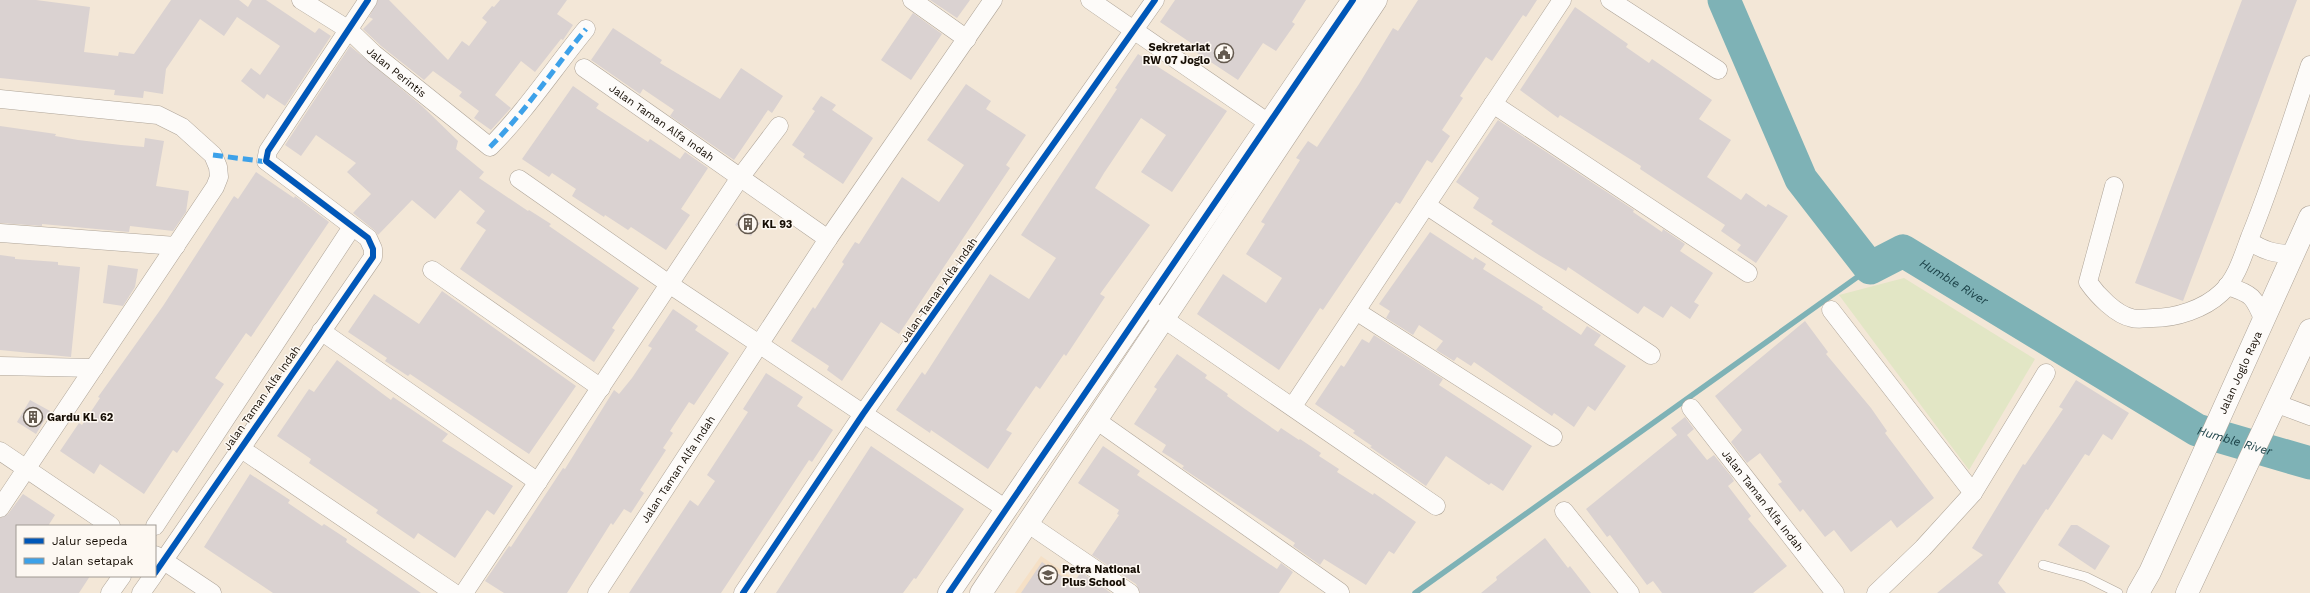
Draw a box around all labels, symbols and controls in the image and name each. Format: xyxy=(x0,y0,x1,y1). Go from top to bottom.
place label: Sekretariat RW 07 Joglo xyxy=(1143,41,1210,67)
public building icon: Sekretariat RW 07 Joglo xyxy=(1213,42,1235,64)
street label: Jalan Perintis xyxy=(364,44,429,100)
street label: Jalan Taman Alfa Indah xyxy=(607,81,717,164)
building icon: KL 93 xyxy=(737,213,759,235)
place label: KL 93 xyxy=(762,218,793,231)
street label: Jalan Taman Alfa Indah xyxy=(898,235,980,345)
water label: Humble River xyxy=(1917,256,1992,309)
street label: Jalan Joglo Raya xyxy=(2216,329,2264,416)
street label: Jalan Taman Alfa Indah xyxy=(221,343,303,453)
building icon: Gardu KL 62 xyxy=(22,406,44,428)
place label: Gardu KL 62 xyxy=(47,411,114,424)
street label: Jalan Taman Alfa Indah xyxy=(638,413,718,525)
water label: Humble River xyxy=(2196,423,2275,459)
street label: Jalan Taman Alfa Indah xyxy=(1719,447,1806,554)
legend xyxy=(16,525,156,577)
text: Jalur sepeda xyxy=(52,534,127,548)
text: Jalan setapak xyxy=(52,554,134,568)
place label: Petra National Plus School xyxy=(1062,563,1140,589)
school or university icon: Petra National Plus School xyxy=(1037,564,1059,586)

